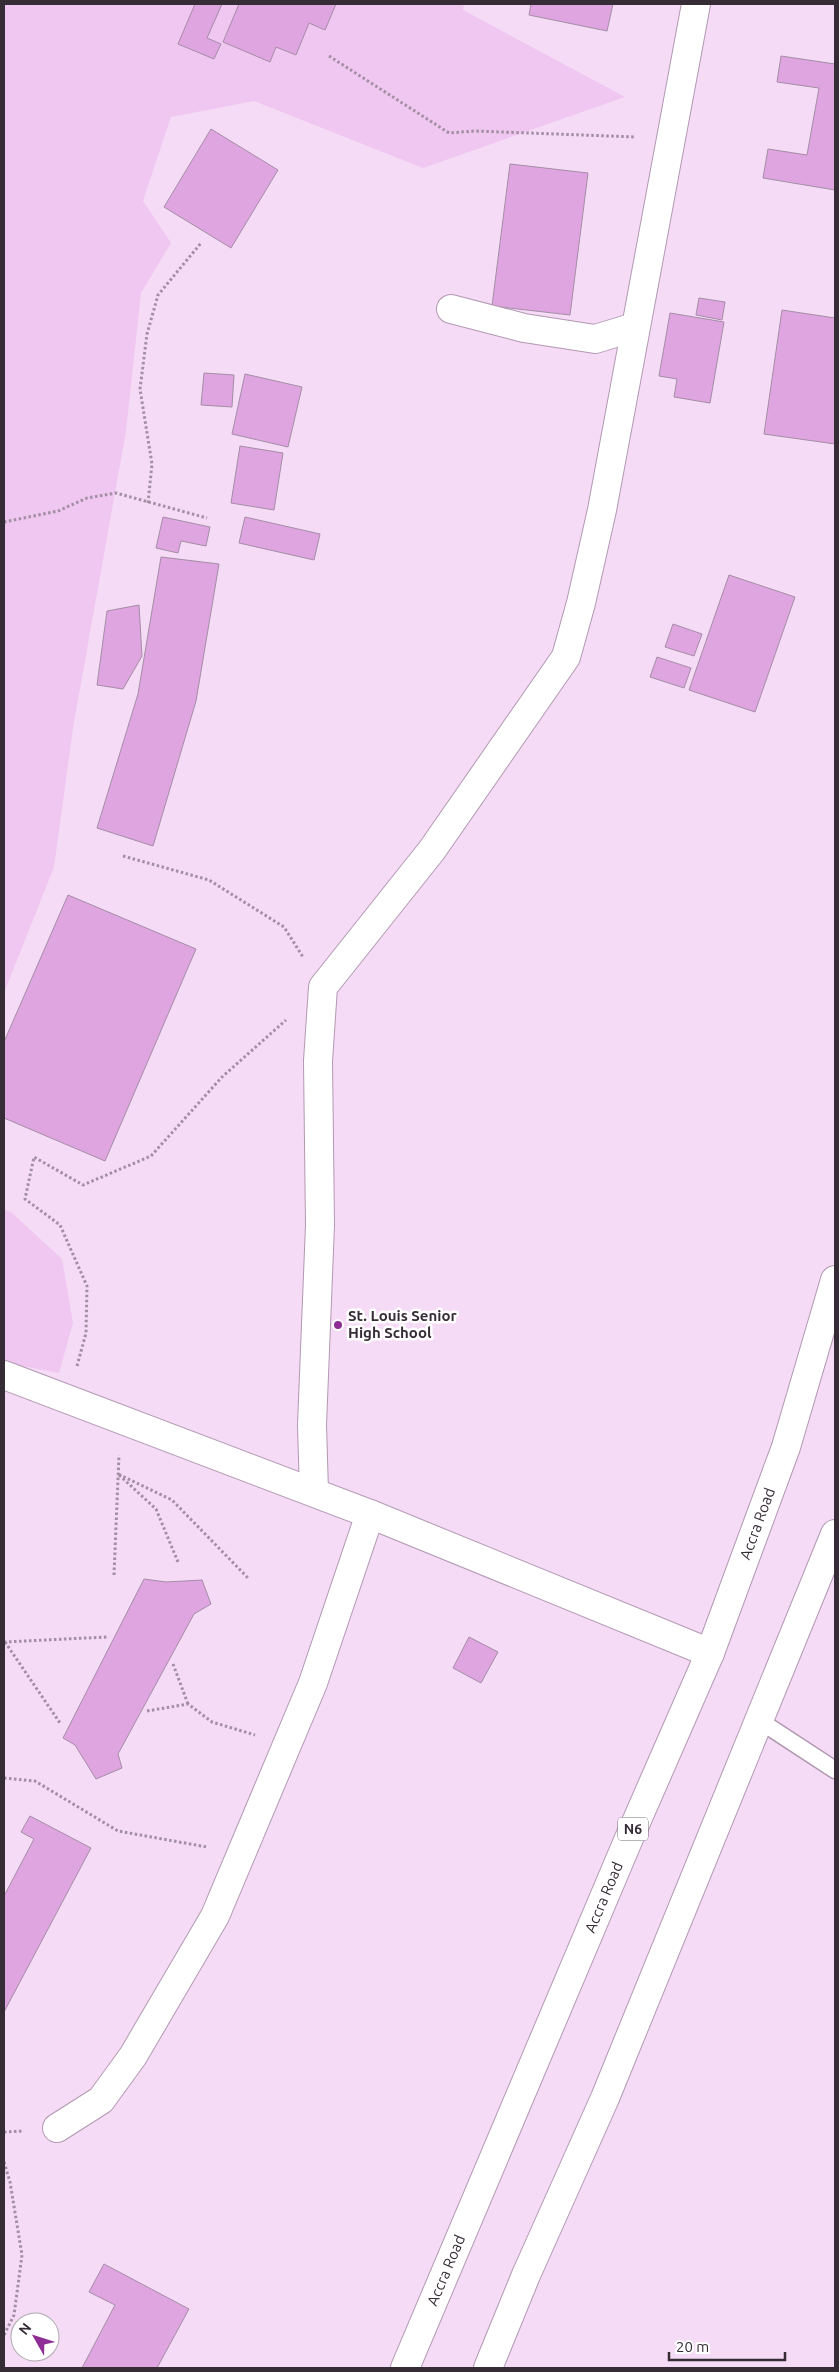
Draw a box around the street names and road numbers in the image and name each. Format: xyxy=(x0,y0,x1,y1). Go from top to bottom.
street label: Accra Road xyxy=(736,1486,778,1562)
road number: N6 xyxy=(618,1818,648,1840)
street label: Accra Road xyxy=(581,1859,626,1935)
street label: Accra Road xyxy=(423,2232,468,2308)

